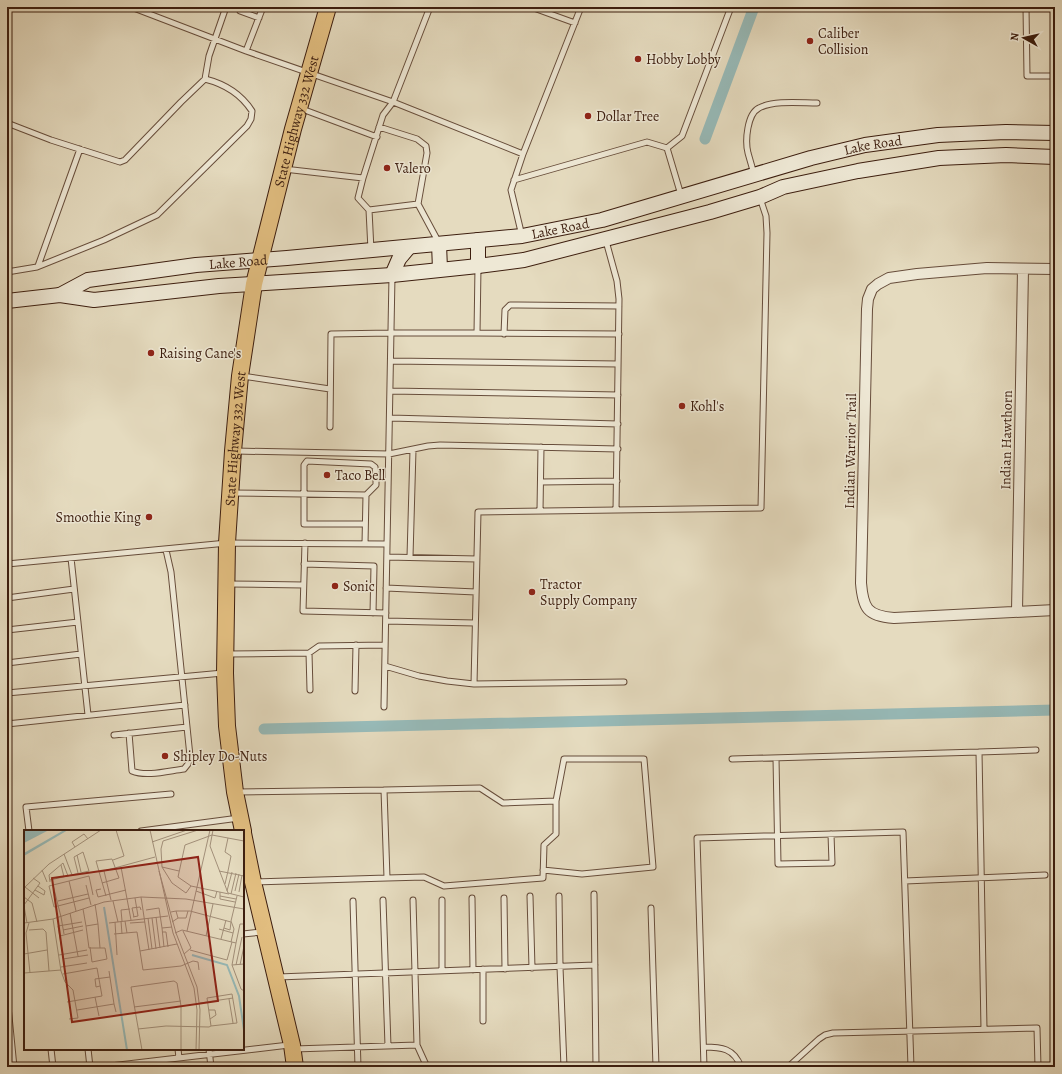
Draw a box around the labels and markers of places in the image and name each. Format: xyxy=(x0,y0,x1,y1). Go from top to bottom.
place label: Caliber Collision xyxy=(818,24,869,59)
marker: Caliber Collision xyxy=(805,36,815,46)
place label: Hobby Lobby xyxy=(646,50,721,69)
marker: Hobby Lobby xyxy=(633,54,643,64)
place label: Dollar Tree xyxy=(596,107,659,126)
marker: Dollar Tree xyxy=(583,111,593,121)
place label: Valero xyxy=(394,159,431,178)
marker: Valero xyxy=(382,163,392,173)
place label: Raising Cane's xyxy=(159,344,241,363)
marker: Raising Cane's xyxy=(146,348,156,358)
place label: Kohl's xyxy=(690,397,724,416)
marker: Kohl's xyxy=(677,401,687,411)
place label: Taco Bell xyxy=(335,466,386,485)
marker: Taco Bell xyxy=(322,470,332,480)
place label: Smoothie King xyxy=(56,508,141,527)
marker: Smoothie King xyxy=(144,512,154,522)
place label: Tractor Supply Company xyxy=(540,575,638,610)
place label: Sonic xyxy=(343,577,375,596)
marker: Sonic xyxy=(330,581,340,591)
marker: Tractor Supply Company xyxy=(527,587,537,597)
place label: Shipley Do-Nuts xyxy=(173,747,267,766)
marker: Shipley Do-Nuts xyxy=(160,751,170,761)

